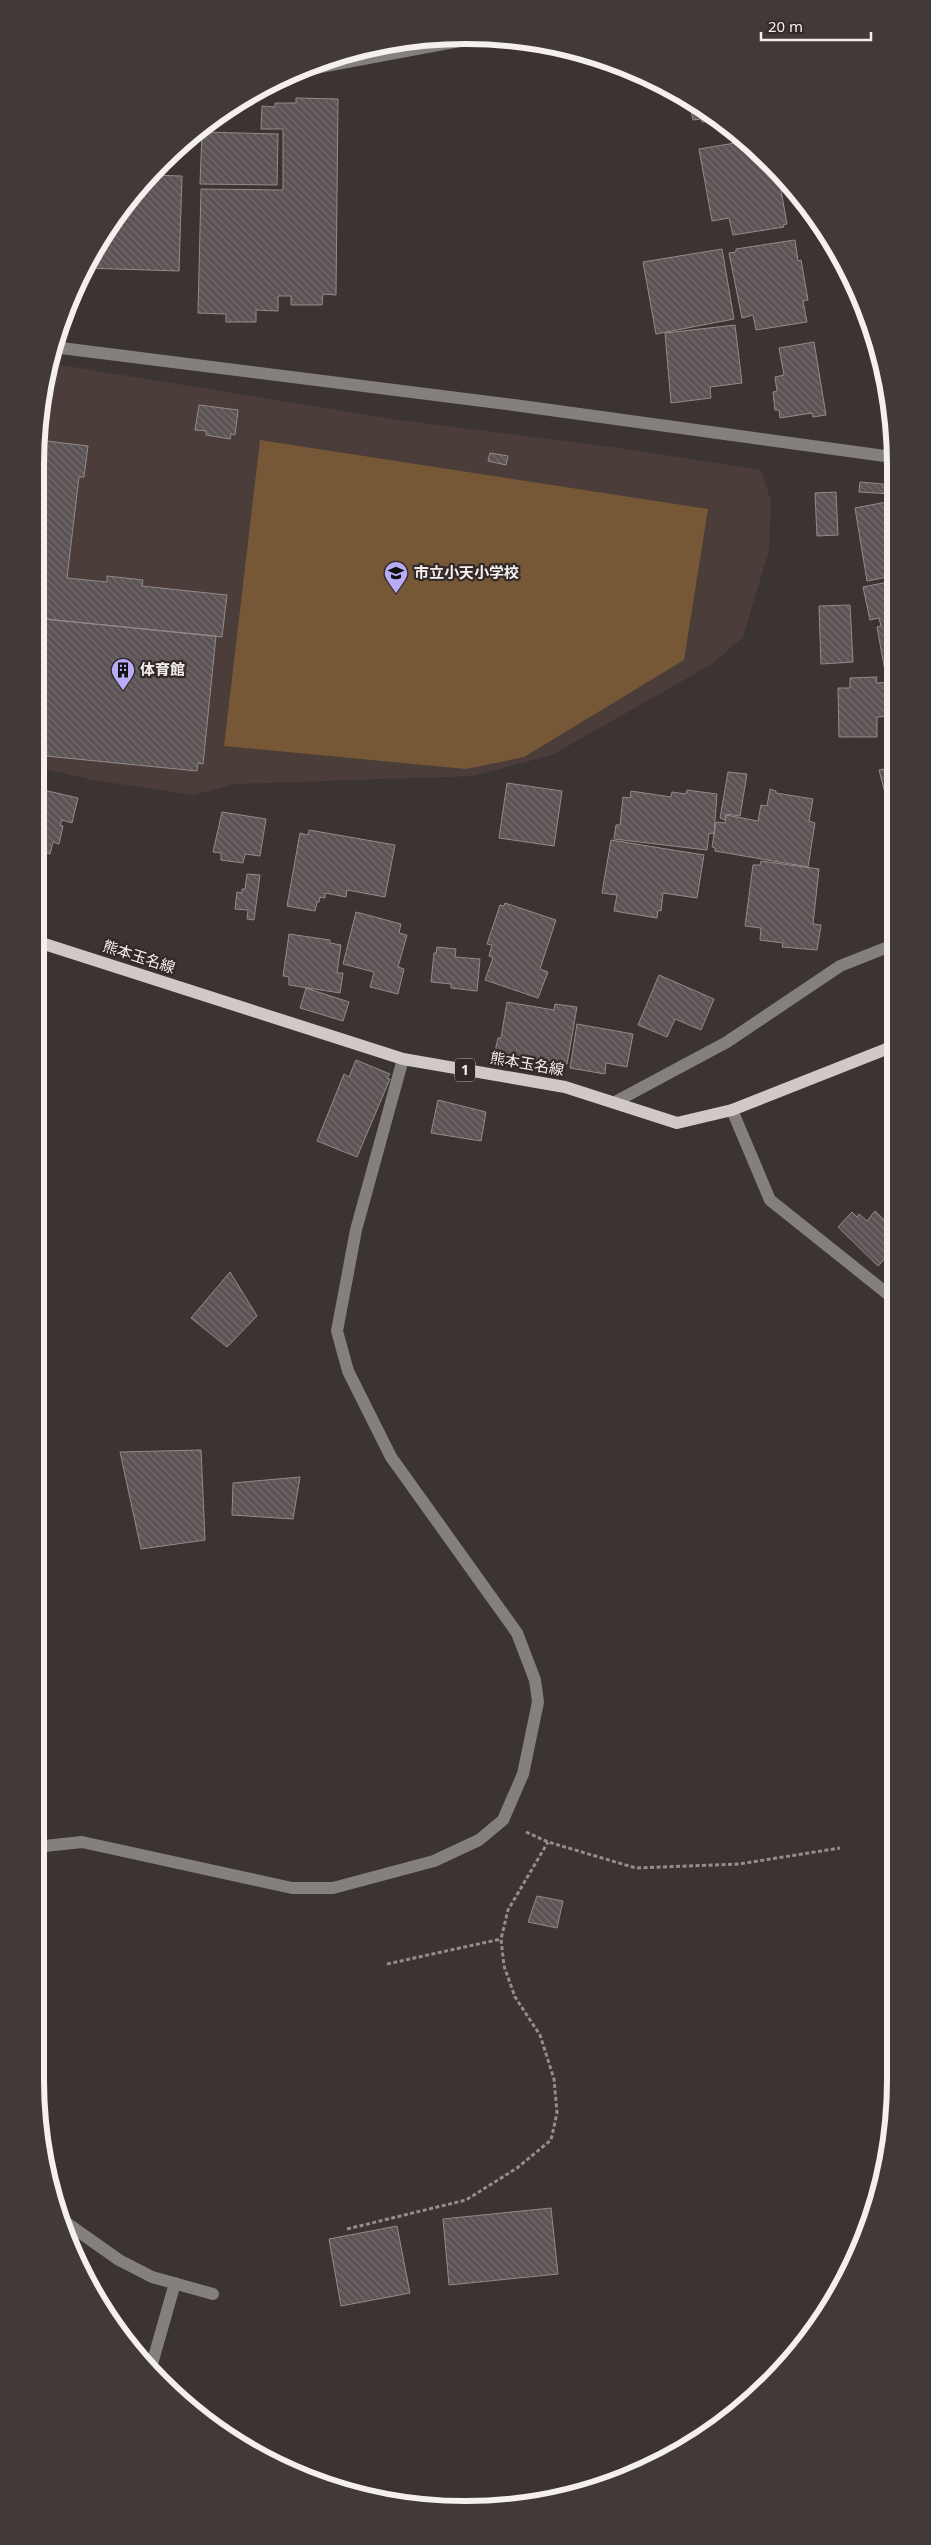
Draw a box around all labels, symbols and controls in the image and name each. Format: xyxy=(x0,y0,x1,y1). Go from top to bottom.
scale bar xyxy=(761,10,871,42)
text: 20 m xyxy=(768,16,803,36)
school or university icon: 市立小天小学校 xyxy=(383,560,409,594)
place label: 市立小天小学校 xyxy=(414,562,519,582)
building icon: 体育館 xyxy=(110,657,136,691)
place label: 体育館 xyxy=(140,659,185,679)
street label: 熊本玉名線 xyxy=(101,935,178,977)
street label: 熊本玉名線 xyxy=(488,1047,566,1079)
road number: 1 xyxy=(455,1058,475,1082)

